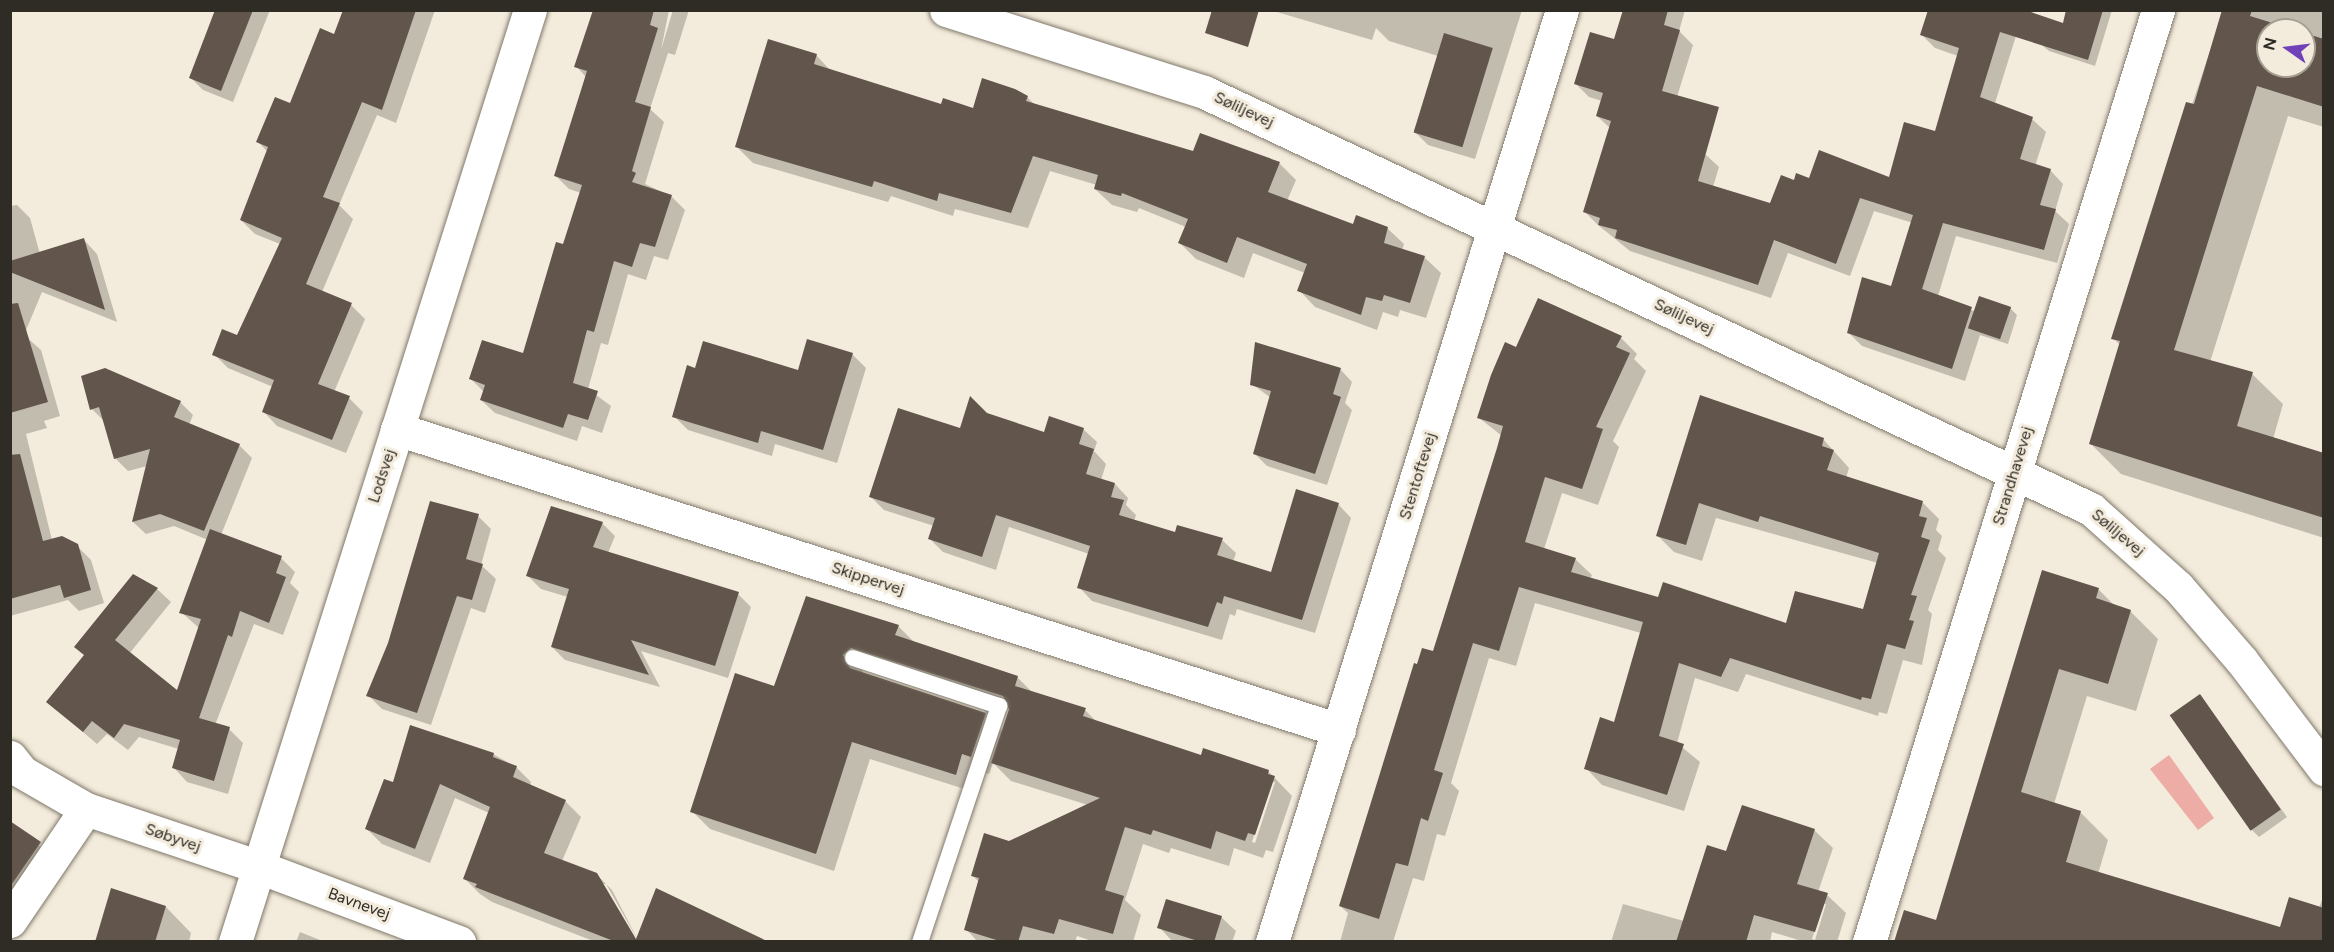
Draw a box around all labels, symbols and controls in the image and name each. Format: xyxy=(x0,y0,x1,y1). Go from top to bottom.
north arrow xyxy=(2256,18,2316,78)
text: N xyxy=(2259,36,2281,52)
street label: Søliljevej xyxy=(1211,88,1277,132)
street label: Søliljevej xyxy=(1651,295,1717,339)
street label: Strandhavevej xyxy=(1989,424,2037,528)
street label: Stentoftevej xyxy=(1396,430,1440,522)
street label: Lodsvej xyxy=(364,447,400,505)
street label: Søliljevej xyxy=(2087,505,2149,561)
street label: Skippervej xyxy=(829,558,907,600)
street label: Søbyvej xyxy=(143,820,203,856)
street label: Bavnevej xyxy=(325,884,393,924)

